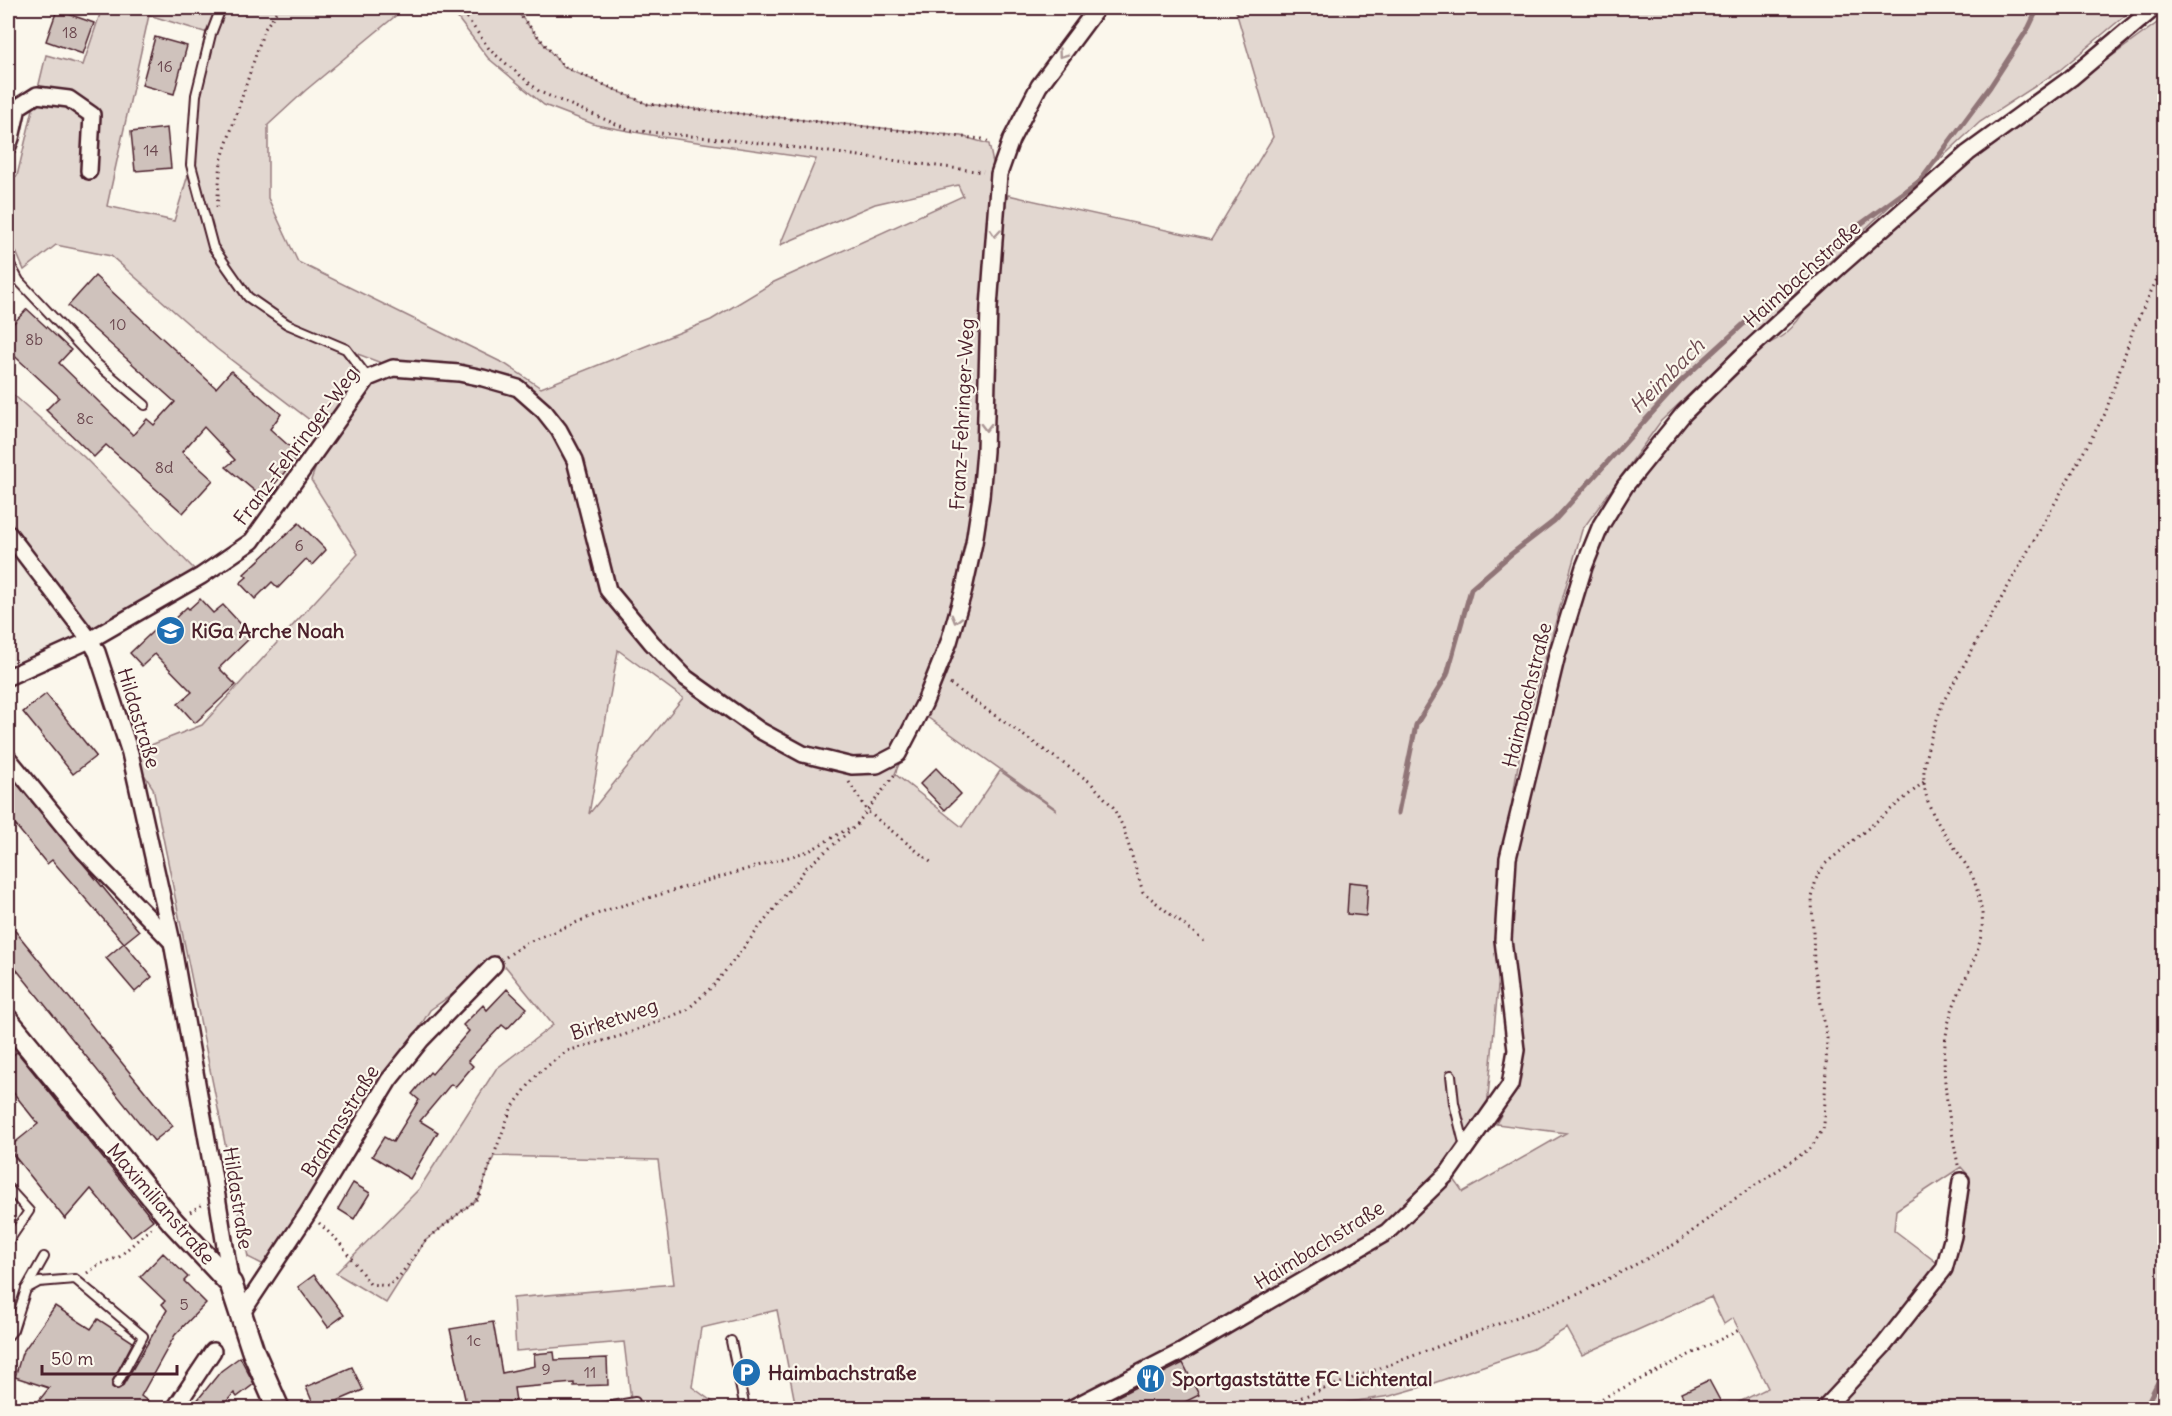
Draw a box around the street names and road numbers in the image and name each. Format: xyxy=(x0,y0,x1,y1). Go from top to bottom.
street label: Haimbachstraße xyxy=(1738,215,1865,333)
street label: Franz-Fehringer-Weg xyxy=(944,318,979,510)
street label: Franz-Fehringer-Weg xyxy=(228,362,363,530)
street label: Haimbachstraße xyxy=(1496,620,1557,770)
street label: Hildastraße xyxy=(112,665,167,771)
street label: Birketweg xyxy=(567,992,661,1045)
street label: Brahmsstraße xyxy=(295,1060,384,1181)
street label: Maximilianstraße xyxy=(102,1138,221,1269)
street label: Hildastraße xyxy=(218,1145,259,1251)
street label: Haimbachstraße xyxy=(1249,1195,1388,1295)

